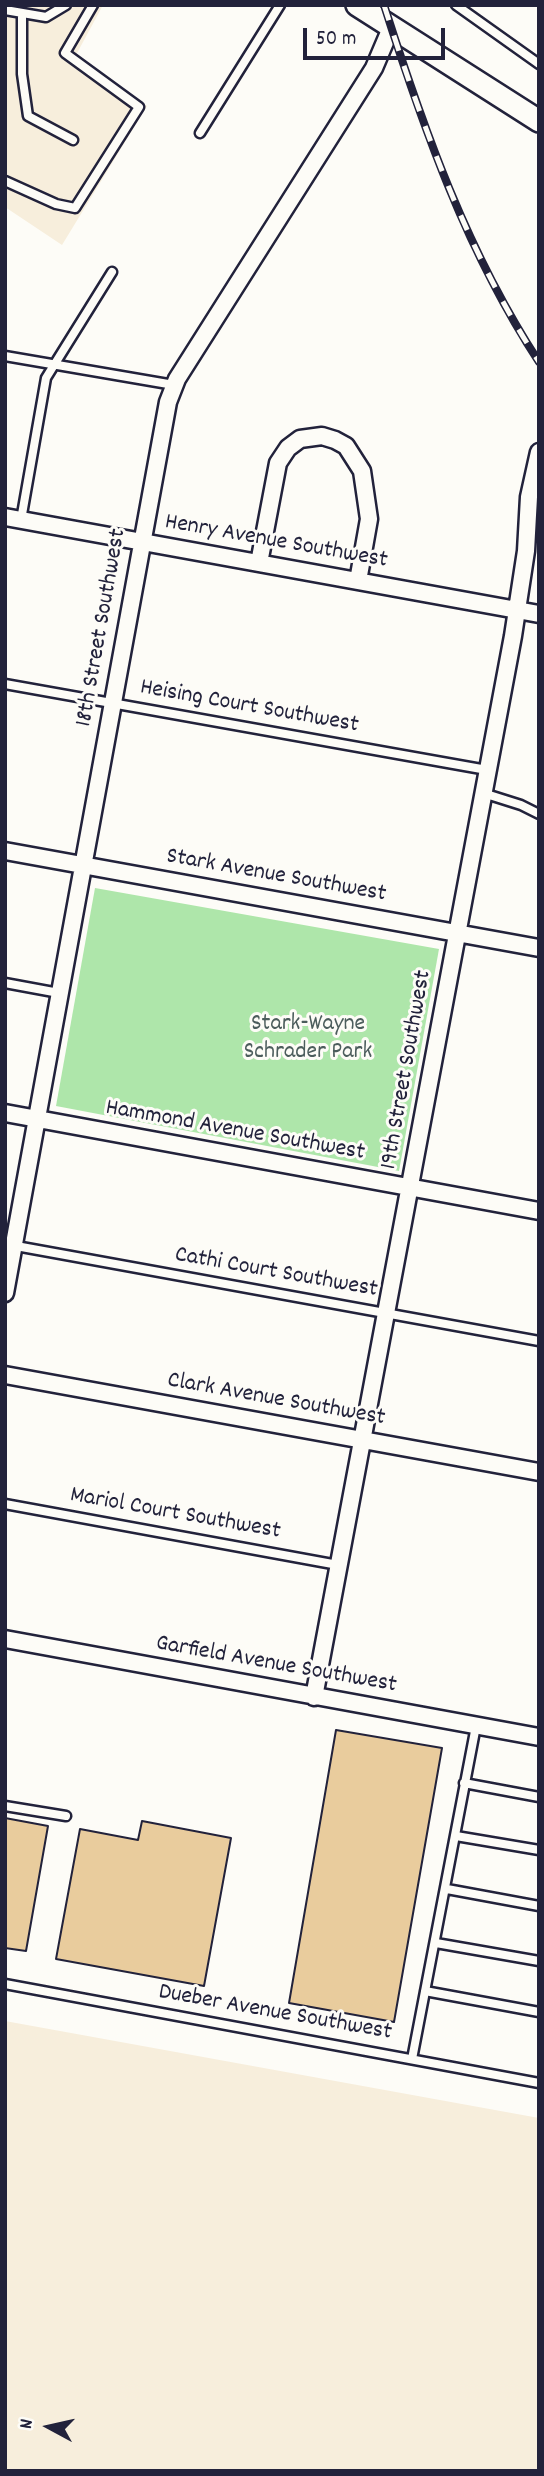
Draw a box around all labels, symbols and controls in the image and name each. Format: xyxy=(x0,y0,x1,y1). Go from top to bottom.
scale bar xyxy=(306,14,448,58)
text: 50 m xyxy=(316,25,356,55)
street label: Henry Avenue Southwest xyxy=(162,509,390,577)
street label: 18th Street Southwest xyxy=(71,527,135,729)
street label: Heising Court Southwest xyxy=(137,675,361,741)
street label: Stark Avenue Southwest xyxy=(164,843,388,911)
street label: 19th Street Southwest xyxy=(376,968,440,1172)
park label: Stark-Wayne Schrader Park xyxy=(244,1012,372,1068)
street label: Hammond Avenue Southwest xyxy=(103,1095,367,1169)
street label: Cathi Court Southwest xyxy=(172,1242,380,1306)
street label: Clark Avenue Southwest xyxy=(165,1368,387,1434)
street label: Mariol Court Southwest xyxy=(68,1482,282,1548)
street label: Garfield Avenue Southwest xyxy=(153,1631,399,1701)
street label: Dueber Avenue Southwest xyxy=(156,1979,394,2049)
north arrow xyxy=(14,2392,84,2462)
text: N xyxy=(14,2417,42,2431)

